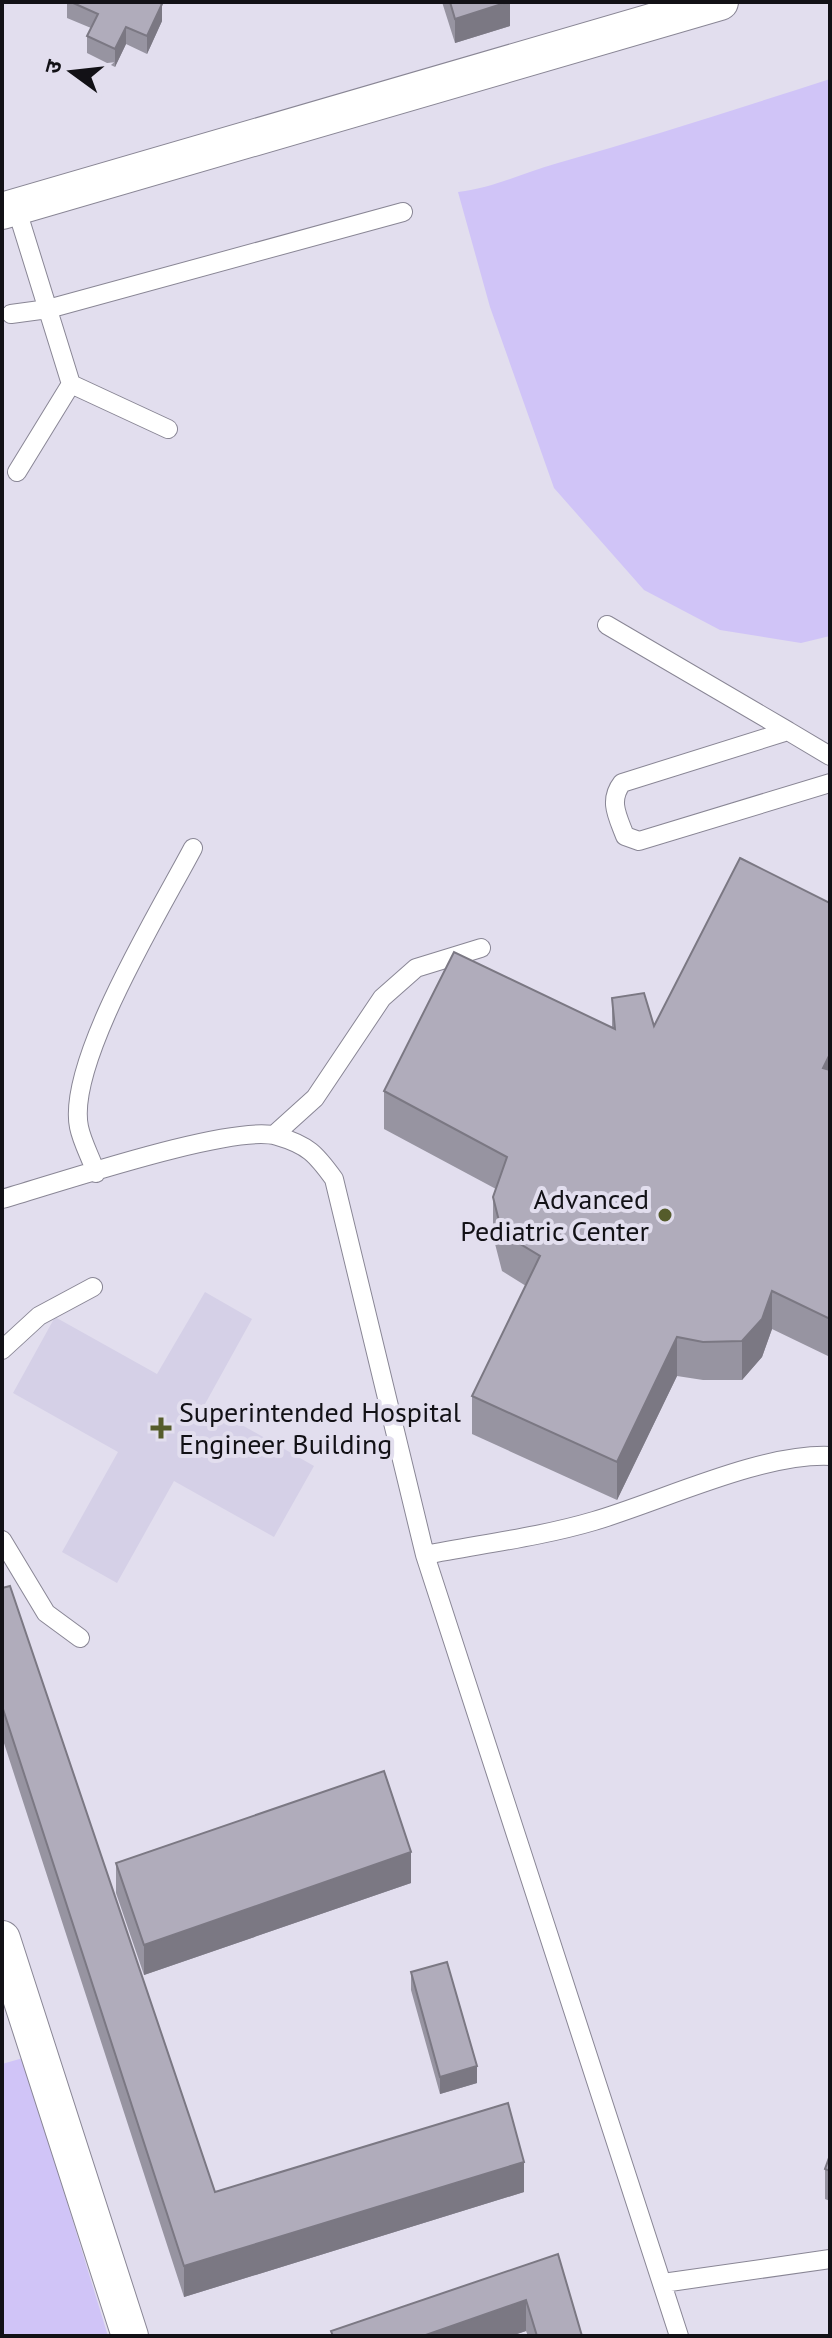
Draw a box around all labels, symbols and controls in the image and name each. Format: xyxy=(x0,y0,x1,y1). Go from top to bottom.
north arrow xyxy=(32,32,112,112)
text: उ xyxy=(37,56,68,77)
place label: Advanced Pediatric Center xyxy=(460,1180,649,1249)
marker: Advanced Pediatric Center xyxy=(656,1206,674,1224)
place label: Superintended Hospital Engineer Building xyxy=(179,1393,461,1462)
marker: Superintended Hospital Engineer Building xyxy=(150,1417,172,1439)

